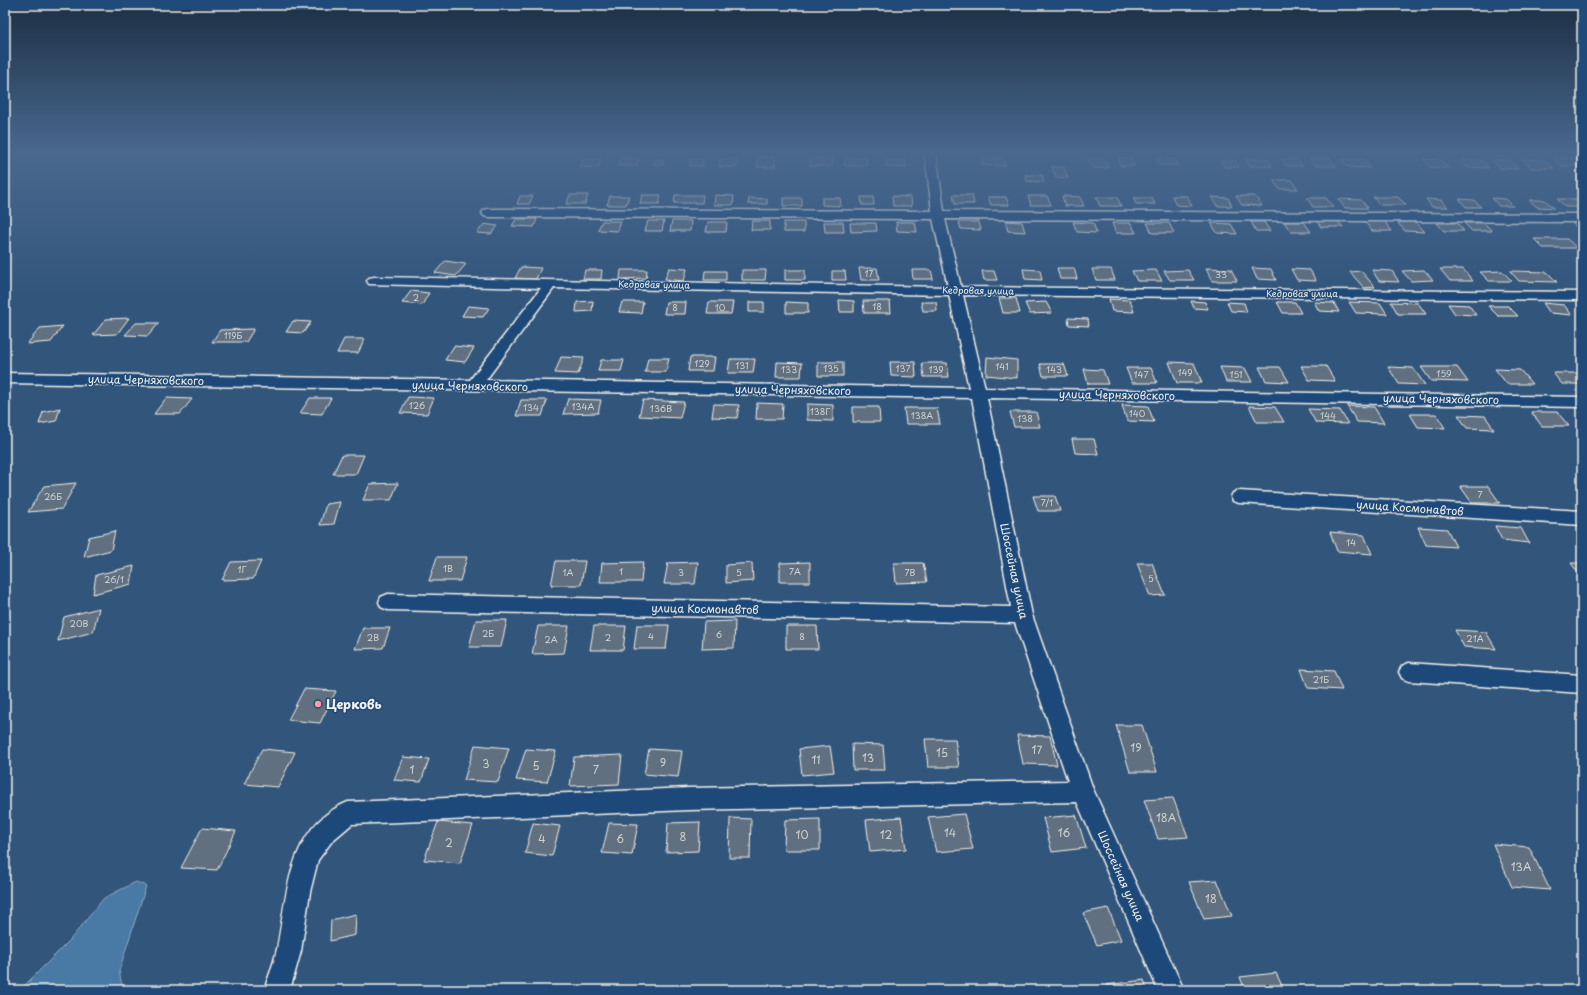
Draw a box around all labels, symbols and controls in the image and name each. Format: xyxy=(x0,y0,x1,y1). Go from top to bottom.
house number: 17 xyxy=(865,266,874,280)
house number: 33 xyxy=(1215,267,1227,281)
street label: Кедровая улица xyxy=(618,276,690,292)
street label: Кедровая улица xyxy=(942,282,1014,298)
street label: Кедровая улица xyxy=(1266,286,1338,300)
house number: 2 xyxy=(413,290,419,304)
house number: 18 xyxy=(872,299,882,313)
house number: 8 xyxy=(672,300,678,314)
house number: 10 xyxy=(715,300,726,314)
house number: 119Б xyxy=(224,328,242,342)
house number: 129 xyxy=(694,356,710,370)
house number: 131 xyxy=(735,358,749,372)
house number: 141 xyxy=(995,359,1009,373)
house number: 135 xyxy=(823,361,839,375)
house number: 137 xyxy=(896,361,910,375)
house number: 133 xyxy=(781,362,797,376)
house number: 139 xyxy=(928,362,944,376)
house number: 143 xyxy=(1046,362,1062,376)
house number: 149 xyxy=(1177,365,1193,379)
house number: 159 xyxy=(1436,366,1452,380)
house number: 147 xyxy=(1134,367,1148,381)
house number: 151 xyxy=(1229,367,1243,381)
street label: улица Черняховского xyxy=(88,370,204,389)
street label: улица Черняховского xyxy=(412,376,528,395)
street label: улица Черняховского xyxy=(735,380,851,399)
street label: улица Черняховского xyxy=(1059,385,1175,404)
street label: улица Черняховского xyxy=(1383,389,1499,408)
house number: 126 xyxy=(409,398,425,412)
house number: 134А xyxy=(572,399,595,413)
house number: 134 xyxy=(523,400,539,414)
house number: 136В xyxy=(650,401,672,415)
house number: 138Г xyxy=(810,404,830,418)
house number: 140 xyxy=(1129,406,1146,420)
house number: 138А xyxy=(911,408,933,422)
house number: 144 xyxy=(1320,408,1336,422)
house number: 138 xyxy=(1017,411,1033,425)
house number: 7 xyxy=(1477,487,1483,501)
house number: 26Б xyxy=(44,489,62,503)
house number: 7/1 xyxy=(1041,495,1053,509)
street label: улица Космонавтов xyxy=(1356,495,1464,520)
street label: Шоссейная улица xyxy=(996,521,1033,620)
house number: 14 xyxy=(1346,535,1356,549)
house number: 1В xyxy=(443,561,453,575)
house number: 1Г xyxy=(238,562,247,576)
house number: 1 xyxy=(619,564,623,578)
house number: 7А xyxy=(789,564,801,578)
house number: 1А xyxy=(563,565,574,579)
house number: 3 xyxy=(678,565,684,579)
house number: 5 xyxy=(736,565,742,579)
house number: 7В xyxy=(904,565,916,579)
house number: 5 xyxy=(1148,571,1154,585)
house number: 26/1 xyxy=(104,572,124,586)
street label: улица Космонавтов xyxy=(651,599,759,618)
house number: 20В xyxy=(70,616,88,630)
house number: 2Б xyxy=(482,626,494,640)
house number: 6 xyxy=(716,627,722,641)
house number: 4 xyxy=(648,629,654,643)
house number: 8 xyxy=(799,629,805,643)
house number: 2В xyxy=(367,630,379,644)
house number: 2 xyxy=(605,630,611,644)
house number: 21А xyxy=(1466,631,1484,645)
house number: 2А xyxy=(544,632,558,646)
house number: 21Б xyxy=(1313,672,1329,686)
place label: Церковь xyxy=(326,694,382,713)
marker: Церковь xyxy=(313,699,323,709)
house number: 19 xyxy=(1130,739,1142,756)
house number: 17 xyxy=(1032,741,1043,758)
house number: 15 xyxy=(936,744,948,761)
house number: 13 xyxy=(862,749,874,766)
house number: 11 xyxy=(811,751,821,768)
house number: 9 xyxy=(660,754,666,771)
house number: 3 xyxy=(482,755,490,772)
house number: 5 xyxy=(532,757,540,774)
house number: 1 xyxy=(410,761,415,778)
house number: 7 xyxy=(593,761,599,778)
house number: 18А xyxy=(1156,809,1177,826)
house number: 14 xyxy=(944,824,956,841)
house number: 16 xyxy=(1058,824,1071,841)
house number: 10 xyxy=(796,826,808,843)
house number: 12 xyxy=(880,826,893,843)
house number: 8 xyxy=(680,828,687,845)
street label: Шоссейная улица xyxy=(1094,828,1149,924)
house number: 4 xyxy=(538,830,546,847)
house number: 6 xyxy=(616,830,624,847)
house number: 2 xyxy=(445,834,453,851)
house number: 13А xyxy=(1511,858,1532,875)
house number: 18 xyxy=(1205,890,1217,907)

